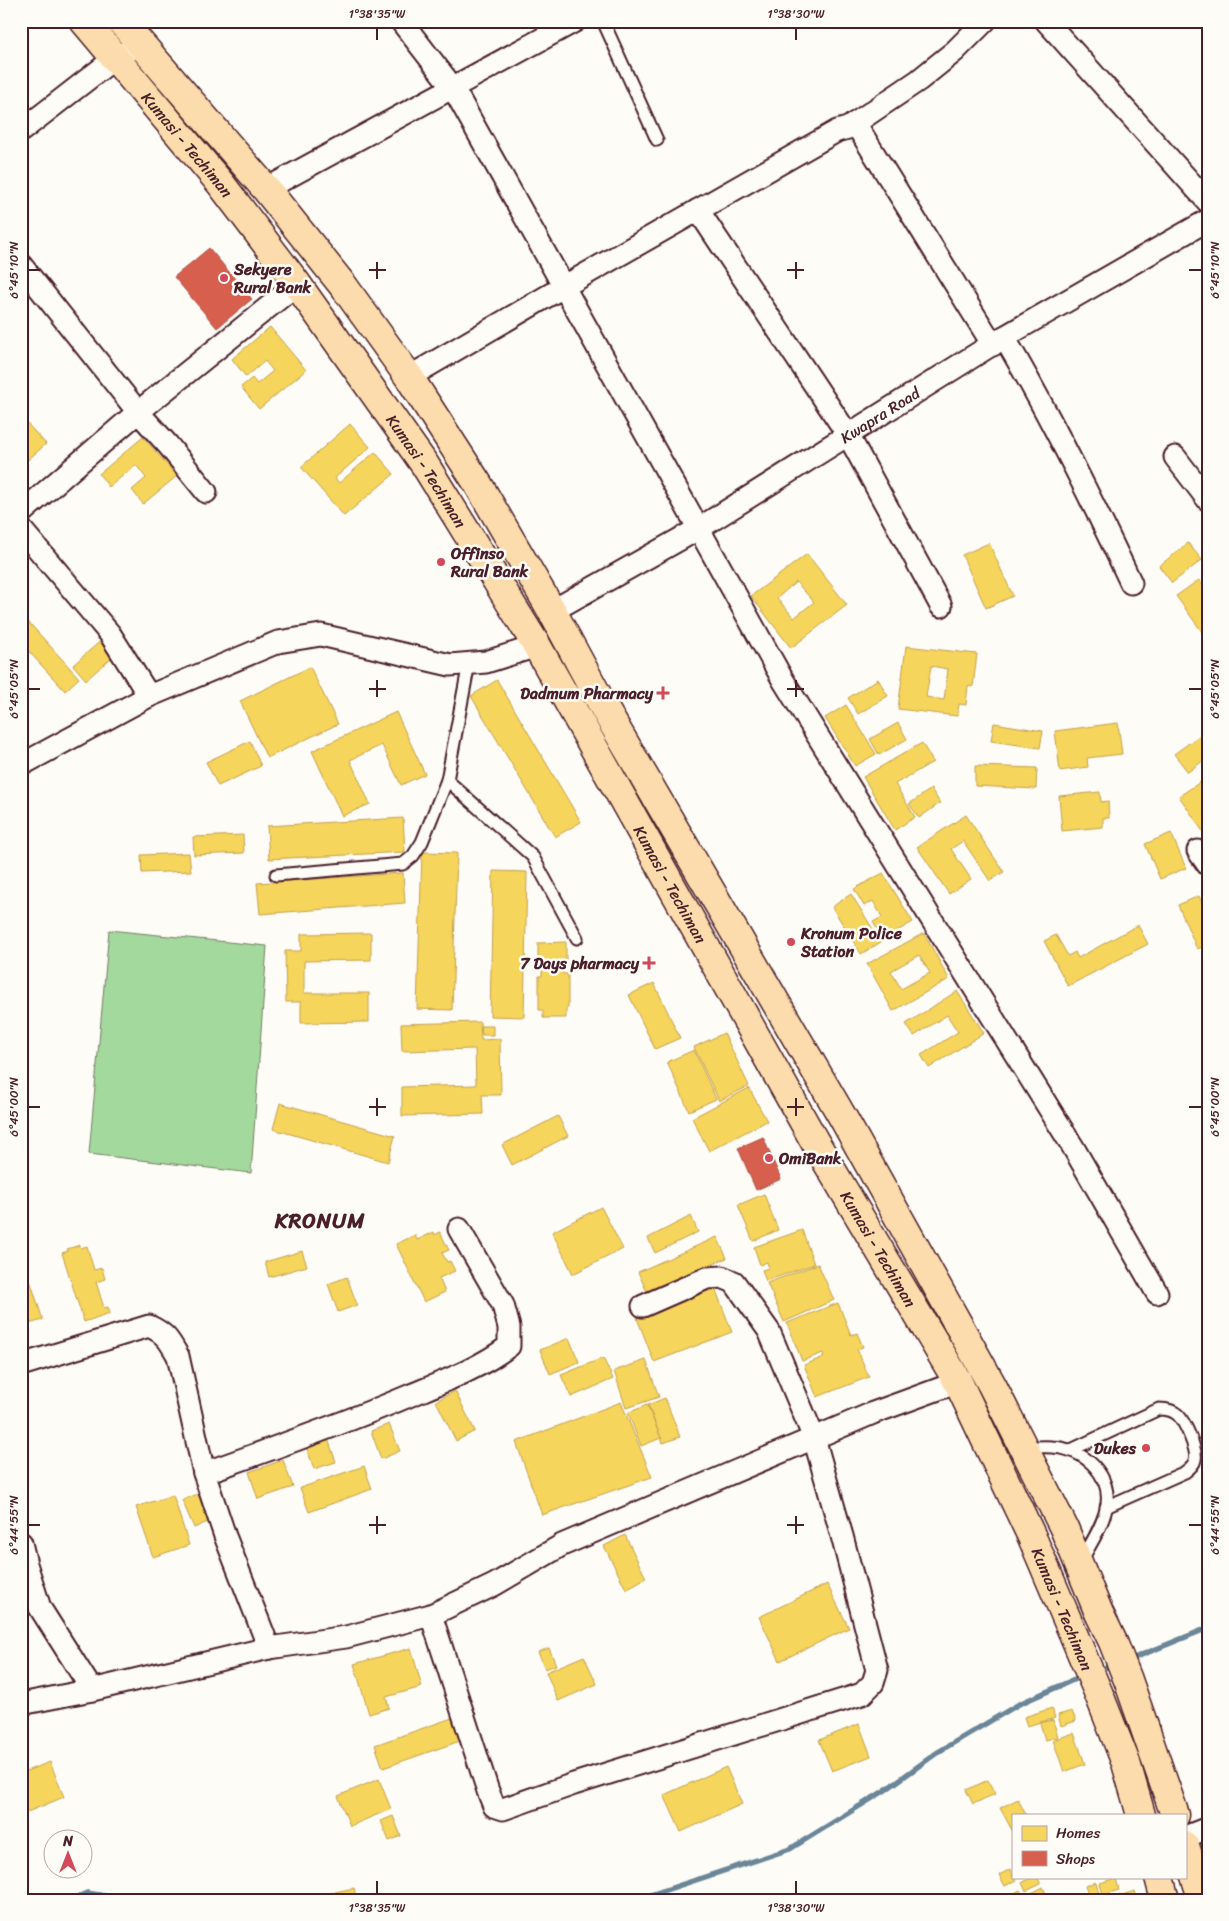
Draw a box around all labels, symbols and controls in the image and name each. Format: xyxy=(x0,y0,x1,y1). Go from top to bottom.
text: 1°38'35"W xyxy=(349,3,406,25)
text: 1°38'30"W xyxy=(768,3,825,25)
street label: Kumasi - Techiman xyxy=(134,85,241,204)
text: 6°45'10"N xyxy=(3,241,25,299)
text: 6°45'10"N xyxy=(1204,241,1226,299)
place label: Sekyere Rural Bank xyxy=(233,255,312,302)
marker: Sekyere Rural Bank xyxy=(218,272,230,284)
street label: Kwapra Road xyxy=(834,378,927,451)
street label: Kumasi - Techiman xyxy=(378,408,475,534)
place label: Offinso Rural Bank xyxy=(450,539,529,586)
marker: Offinso Rural Bank xyxy=(435,556,447,568)
text: 6°45'05"N xyxy=(3,659,25,719)
text: 6°45'05"N xyxy=(1204,659,1226,719)
place label: Dadmum Pharmacy xyxy=(520,679,654,708)
marker: Dadmum Pharmacy xyxy=(657,687,669,699)
street label: Kumasi - Techiman xyxy=(626,820,715,949)
place label: Kronum Police Station xyxy=(800,919,903,966)
marker: Kronum Police Station xyxy=(785,936,797,948)
place label: 7 Days pharmacy xyxy=(520,949,640,978)
marker: 7 Days pharmacy xyxy=(643,957,655,969)
text: 6°45'00"N xyxy=(3,1076,25,1137)
text: 6°45'00"N xyxy=(1204,1076,1226,1137)
place label: OmiBank xyxy=(778,1144,842,1173)
marker: OmiBank xyxy=(763,1152,775,1164)
street label: Kumasi - Techiman xyxy=(832,1185,925,1313)
district label: KRONUM xyxy=(274,1202,365,1240)
place label: Dukes xyxy=(1094,1434,1137,1463)
marker: Dukes xyxy=(1140,1442,1152,1454)
text: 6°44'55"N xyxy=(3,1495,25,1555)
text: 6°44'55"N xyxy=(1204,1495,1226,1555)
street label: Kumasi - Techiman xyxy=(1023,1543,1102,1676)
legend xyxy=(1012,1814,1186,1878)
text: Homes xyxy=(1056,1820,1100,1846)
north arrow xyxy=(42,1828,92,1878)
text: N xyxy=(62,1829,73,1854)
text: Shops xyxy=(1056,1846,1096,1872)
text: 1°38'35"W xyxy=(349,1897,406,1919)
text: 1°38'30"W xyxy=(768,1897,825,1919)

